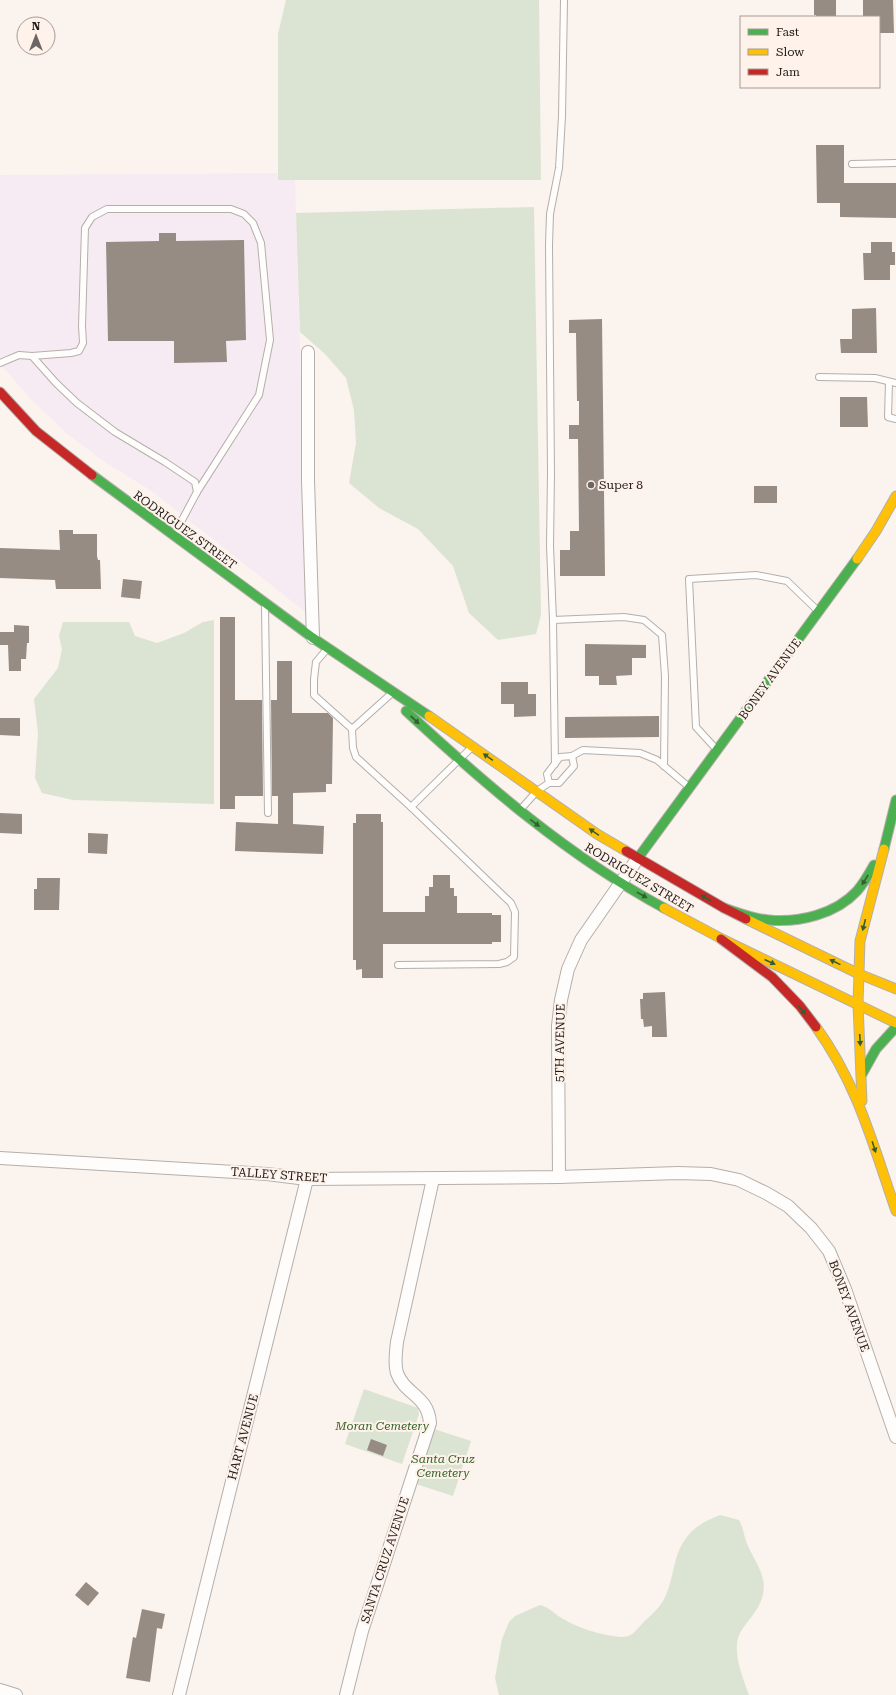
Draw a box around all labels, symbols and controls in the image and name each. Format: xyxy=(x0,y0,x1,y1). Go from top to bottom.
north arrow xyxy=(16,16,56,56)
legend xyxy=(740,16,880,88)
text: N xyxy=(32,20,41,33)
text: Fast xyxy=(776,25,800,39)
text: Slow xyxy=(776,45,804,59)
text: Jam xyxy=(776,65,800,79)
place label: Super 8 xyxy=(599,478,643,492)
marker: Super 8 xyxy=(586,480,596,490)
street label: RODRIGUEZ STREET xyxy=(131,488,239,572)
street label: BONEY AVENUE xyxy=(736,636,804,722)
one-way arrow xyxy=(410,715,420,725)
one-way arrow xyxy=(483,753,493,761)
one-way arrow xyxy=(529,819,540,827)
one-way arrow xyxy=(589,828,599,836)
street label: RODRIGUEZ STREET xyxy=(582,840,696,916)
one-way arrow xyxy=(861,875,869,886)
one-way arrow xyxy=(636,892,648,899)
one-way arrow xyxy=(700,894,712,901)
one-way arrow xyxy=(861,919,867,932)
one-way arrow xyxy=(764,959,776,965)
one-way arrow xyxy=(829,959,840,965)
street label: 5TH AVENUE xyxy=(552,1004,568,1082)
one-way arrow xyxy=(798,1005,807,1016)
one-way arrow xyxy=(856,1034,863,1046)
one-way arrow xyxy=(871,1141,877,1153)
street label: TALLEY STREET xyxy=(230,1165,328,1185)
street label: BONEY AVENUE xyxy=(826,1258,872,1354)
street label: HART AVENUE xyxy=(225,1393,261,1481)
park label: Moran Cemetery xyxy=(334,1419,430,1433)
park label: Santa Cruz Cemetery xyxy=(410,1452,475,1480)
street label: SANTA CRUZ AVENUE xyxy=(358,1495,412,1625)

